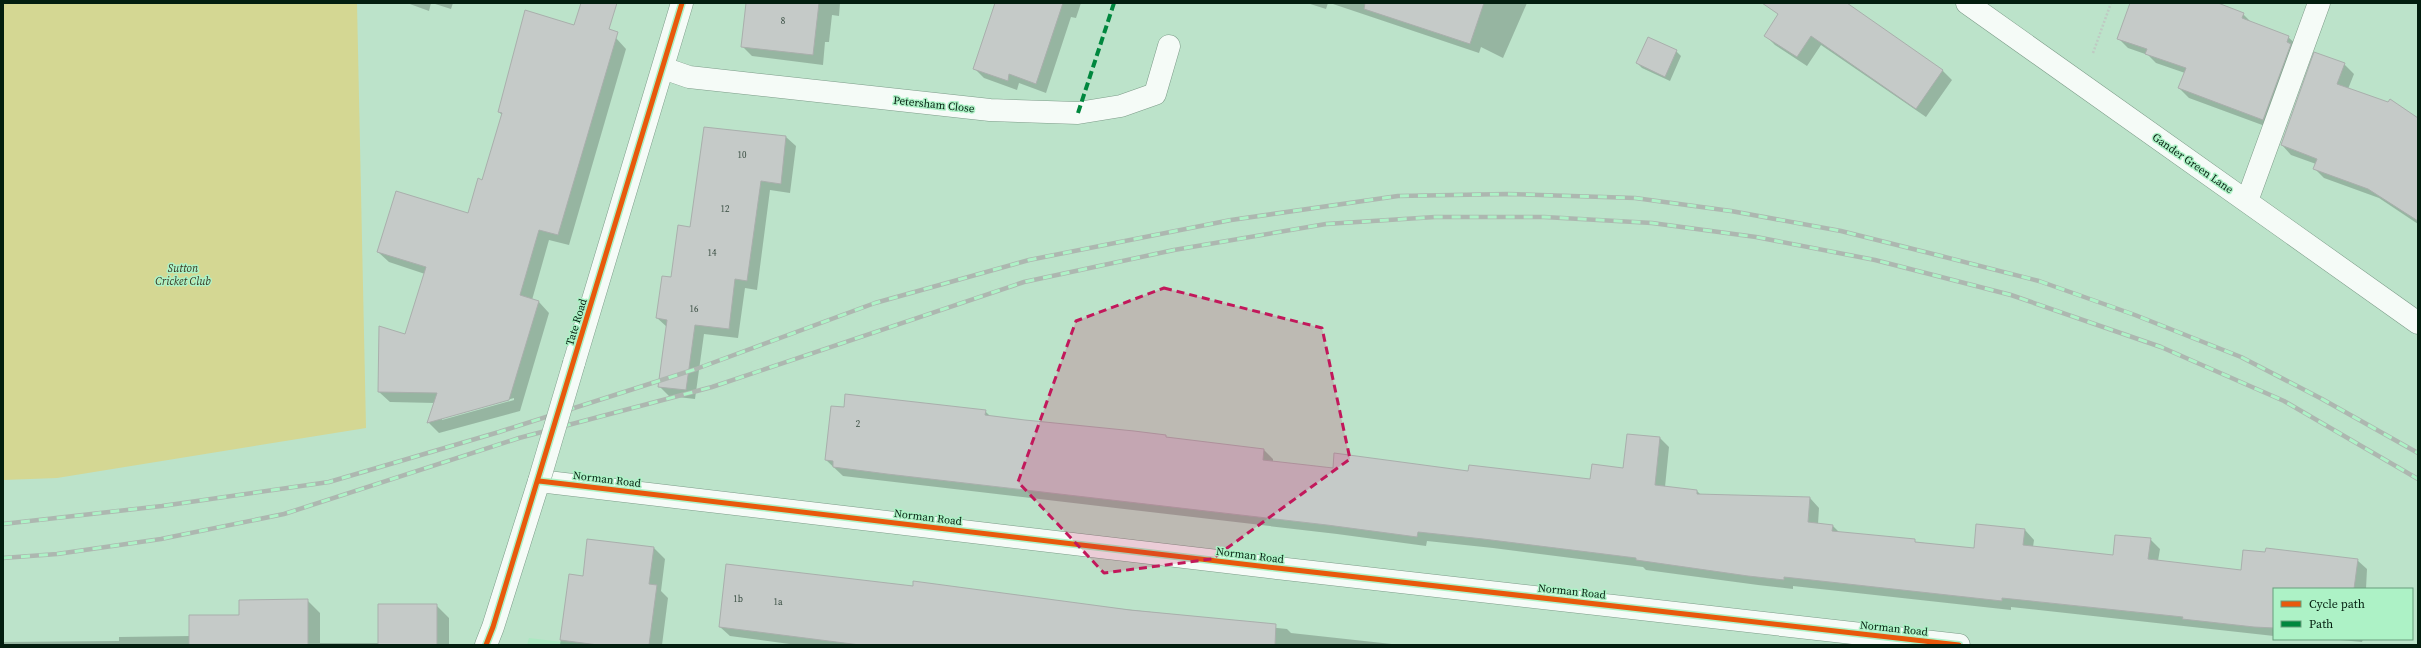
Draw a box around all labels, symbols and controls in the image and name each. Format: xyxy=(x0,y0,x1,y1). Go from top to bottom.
house number: 8 xyxy=(781,15,786,27)
street label: Petersham Close xyxy=(893,93,976,116)
street label: Gander Green Lane xyxy=(2149,130,2237,197)
house number: 10 xyxy=(737,149,747,161)
house number: 12 xyxy=(720,203,730,215)
house number: 14 xyxy=(707,247,717,259)
park label: Sutton Cricket Club xyxy=(155,261,211,289)
street label: Tate Road xyxy=(562,296,591,348)
house number: 16 xyxy=(689,303,699,315)
house number: 2 xyxy=(856,418,861,430)
street label: Norman Road xyxy=(572,468,642,491)
street label: Norman Road xyxy=(893,506,963,529)
street label: Norman Road xyxy=(1215,544,1285,567)
street label: Norman Road xyxy=(1537,580,1607,603)
legend xyxy=(2273,588,2413,640)
house number: 1b xyxy=(733,593,743,605)
house number: 1a xyxy=(773,596,783,608)
text: Cycle path xyxy=(2309,596,2365,612)
text: Path xyxy=(2309,616,2333,632)
street label: Norman Road xyxy=(1859,617,1929,640)

